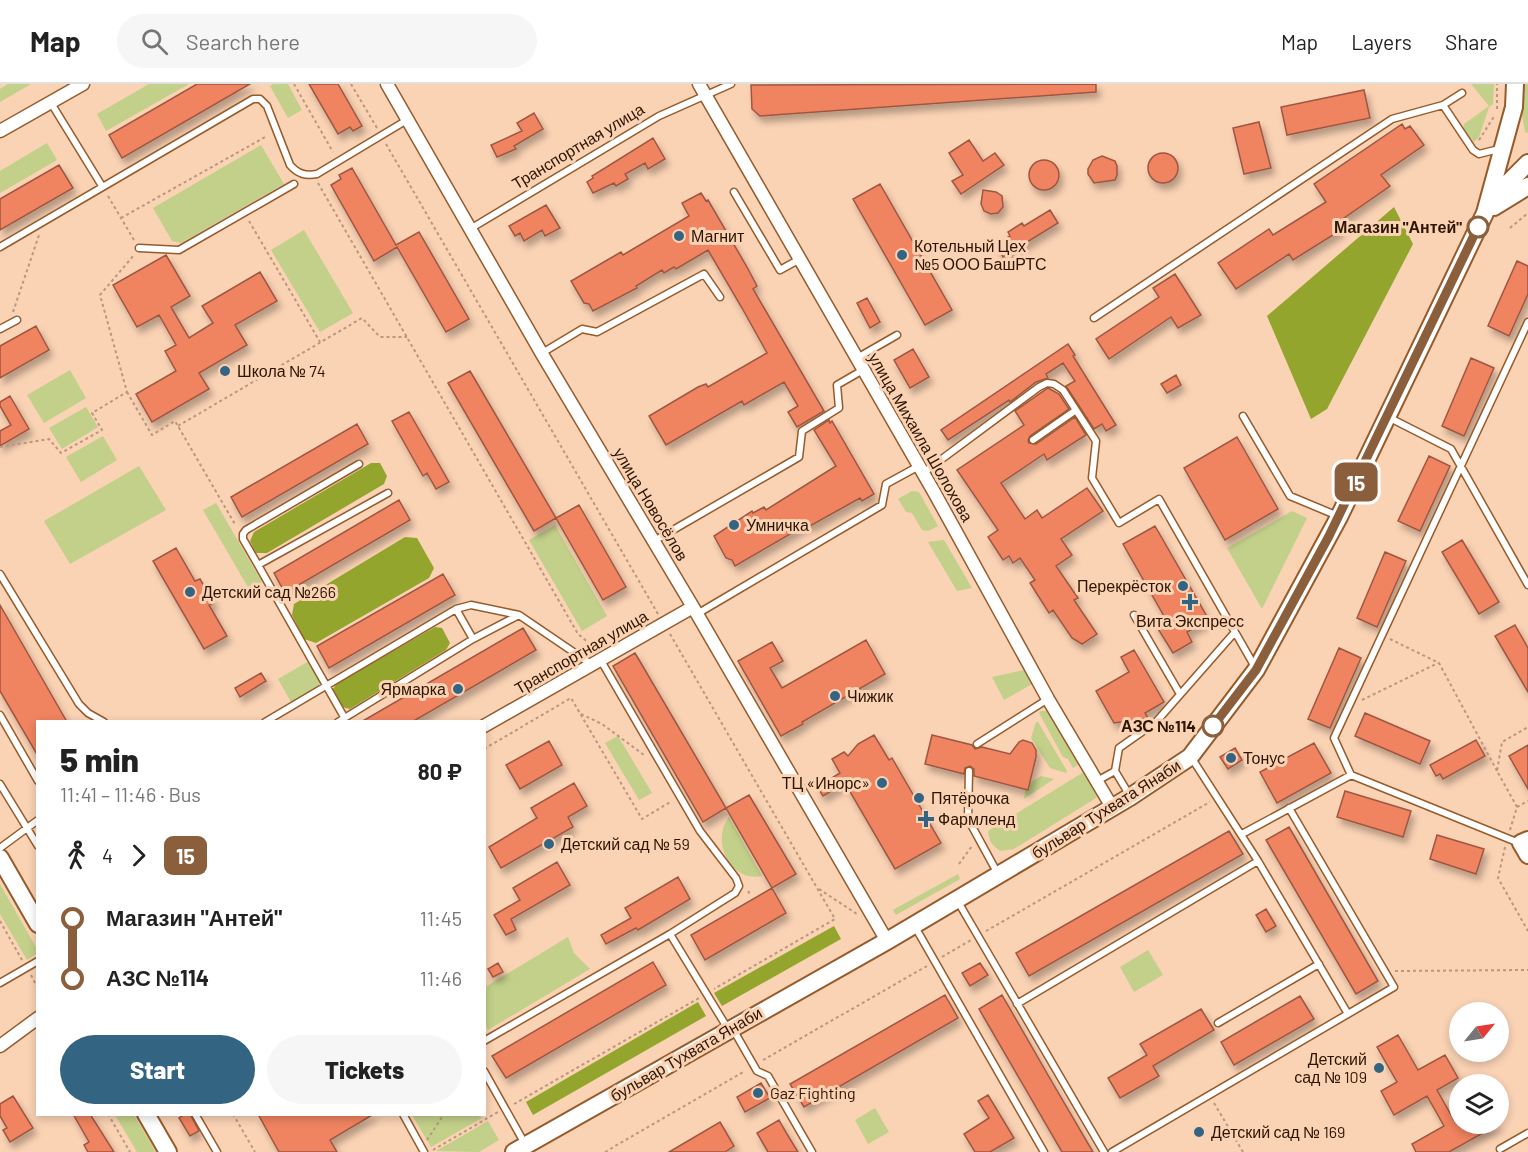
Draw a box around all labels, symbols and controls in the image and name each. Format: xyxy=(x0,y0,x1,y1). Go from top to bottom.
search box xyxy=(117,14,537,68)
text: Map xyxy=(30,24,81,58)
icon: search xyxy=(138,25,171,58)
text: Search here xyxy=(186,28,300,54)
text: Map xyxy=(1281,29,1318,54)
text: Layers xyxy=(1351,29,1412,54)
text: Share xyxy=(1445,29,1498,54)
street label: Транспортная улица xyxy=(508,99,647,192)
marker: Магазин "Антей" xyxy=(1467,216,1489,238)
place label: Магазин "Антей" xyxy=(1334,217,1462,236)
place label: Магнит xyxy=(691,226,745,245)
marker: Магнит xyxy=(672,229,686,243)
place label: Котельный Цех №5 ООО БашРТС xyxy=(914,236,1047,273)
marker: Котельный Цех №5 ООО БашРТС xyxy=(895,248,909,262)
street label: улица Михаила Шолохова xyxy=(865,349,978,525)
place label: Школа № 74 xyxy=(237,361,326,380)
marker: Школа № 74 xyxy=(218,364,232,378)
street label: улица Новосёлов xyxy=(610,444,693,564)
line badge: 15 xyxy=(1329,462,1383,502)
text: 15 xyxy=(1347,470,1365,495)
place label: Умничка xyxy=(746,515,809,534)
marker: Умничка xyxy=(727,518,741,532)
place label: Перекрёсток xyxy=(1077,576,1172,595)
marker: Перекрёсток xyxy=(1176,579,1190,593)
place label: Детский сад №266 xyxy=(202,582,336,601)
marker: Детский сад №266 xyxy=(183,585,197,599)
marker: Вита Экспресс xyxy=(1183,595,1197,609)
street label: Транспортная улица xyxy=(511,606,651,697)
place label: Вита Экспресс xyxy=(1136,611,1244,630)
place label: Ярмарка xyxy=(381,679,446,698)
marker: Ярмарка xyxy=(451,682,465,696)
place label: Чижик xyxy=(847,686,894,705)
marker: Чижик xyxy=(828,689,842,703)
marker: АЗС №114 xyxy=(1202,715,1224,737)
place label: АЗС №114 xyxy=(1121,716,1196,735)
text: 5 min xyxy=(60,739,139,779)
place label: Тонус xyxy=(1243,748,1285,767)
marker: Тонус xyxy=(1224,751,1238,765)
street label: бульвар Тухвата Янаби xyxy=(1028,755,1184,862)
text: 80 ₽ xyxy=(418,758,462,784)
place label: ТЦ «Инорс» xyxy=(782,773,870,792)
marker: ТЦ «Инорс» xyxy=(875,776,889,790)
text: 11:41 – 11:46 · Bus xyxy=(60,782,201,806)
place label: Пятёрочка xyxy=(931,788,1010,807)
marker: Пятёрочка xyxy=(912,791,926,805)
place label: Фармленд xyxy=(938,809,1016,828)
marker: Фармленд xyxy=(919,812,933,826)
place label: Детский сад № 59 xyxy=(561,834,690,853)
marker: Детский сад № 59 xyxy=(542,837,556,851)
icon: walk xyxy=(60,839,93,872)
icon: forward xyxy=(122,839,155,872)
text: 4 xyxy=(102,843,113,867)
text: 15 xyxy=(176,843,195,868)
text: Магазин "Антей" xyxy=(106,904,282,930)
text: 11:45 xyxy=(420,906,462,930)
text: АЗС №114 xyxy=(106,964,209,990)
text: 11:46 xyxy=(420,966,462,990)
street label: бульвар Тухвата Янаби xyxy=(607,1002,765,1105)
north arrow xyxy=(1449,1002,1509,1062)
map controls xyxy=(1449,1002,1509,1134)
button: Start xyxy=(60,1035,255,1104)
button: Tickets xyxy=(267,1035,462,1104)
place label: Детский сад № 109 xyxy=(1294,1049,1367,1086)
marker: Детский сад № 109 xyxy=(1372,1061,1386,1075)
button: layers xyxy=(1449,1074,1509,1134)
place label: Gaz Fighting xyxy=(770,1083,856,1102)
marker: Gaz Fighting xyxy=(751,1086,765,1100)
place label: Детский сад № 169 xyxy=(1211,1122,1345,1141)
marker: Детский сад № 169 xyxy=(1192,1125,1206,1139)

